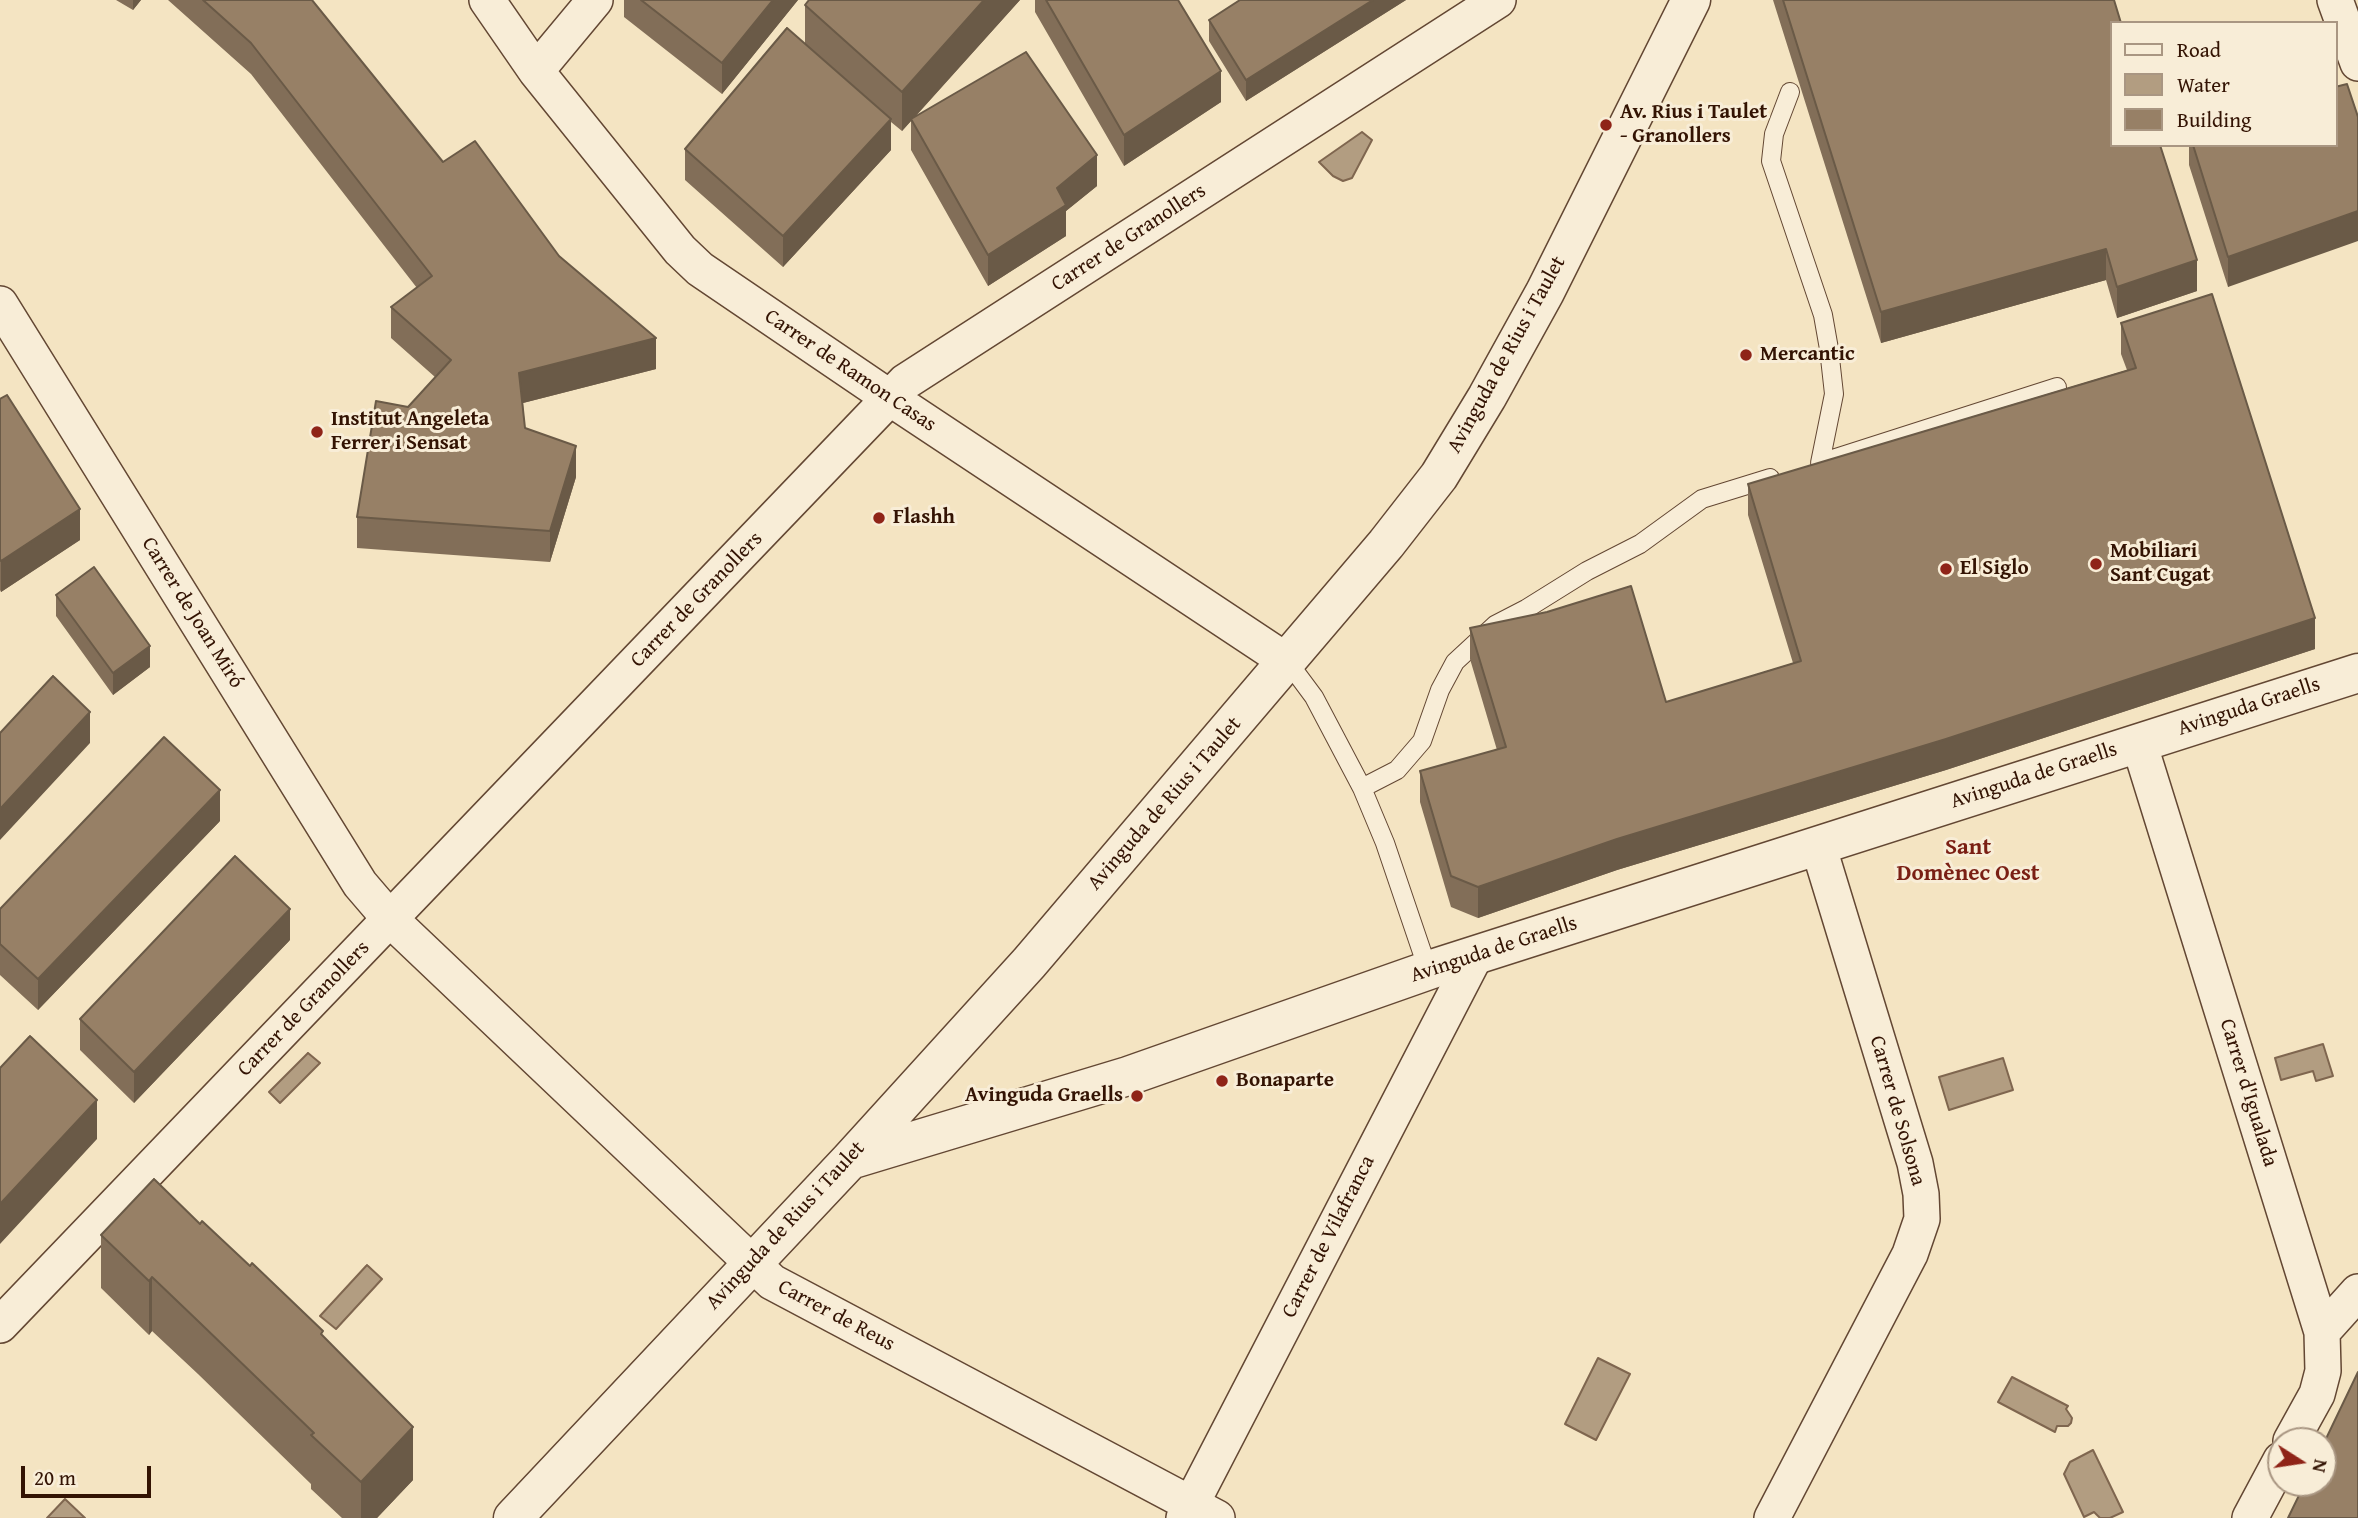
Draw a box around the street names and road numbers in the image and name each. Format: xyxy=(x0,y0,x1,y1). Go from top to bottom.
street label: Carrer de Granollers xyxy=(1047,179,1211,297)
street label: Avinguda de Rius i Taulet xyxy=(1442,252,1572,458)
street label: Carrer de Ramon Casas xyxy=(759,304,941,438)
street label: Carrer de Granollers xyxy=(626,527,768,673)
street label: Carrer de Joan Miró xyxy=(135,533,249,693)
street label: Avinguda Graells xyxy=(2175,672,2323,742)
street label: Avinguda de Rius i Taulet xyxy=(1083,712,1247,896)
street label: Avinguda de Graells xyxy=(1947,737,2121,815)
street label: Avinguda de Graells xyxy=(1407,911,1581,989)
street label: Carrer de Granollers xyxy=(233,936,375,1082)
street label: Carrer d'Igualada xyxy=(2214,1016,2282,1170)
street label: Carrer de Solsona xyxy=(1864,1033,1930,1189)
street label: Avinguda de Rius i Taulet xyxy=(701,1136,871,1316)
street label: Carrer de Vilafranca xyxy=(1277,1152,1381,1322)
street label: Carrer de Reus xyxy=(773,1275,899,1357)

